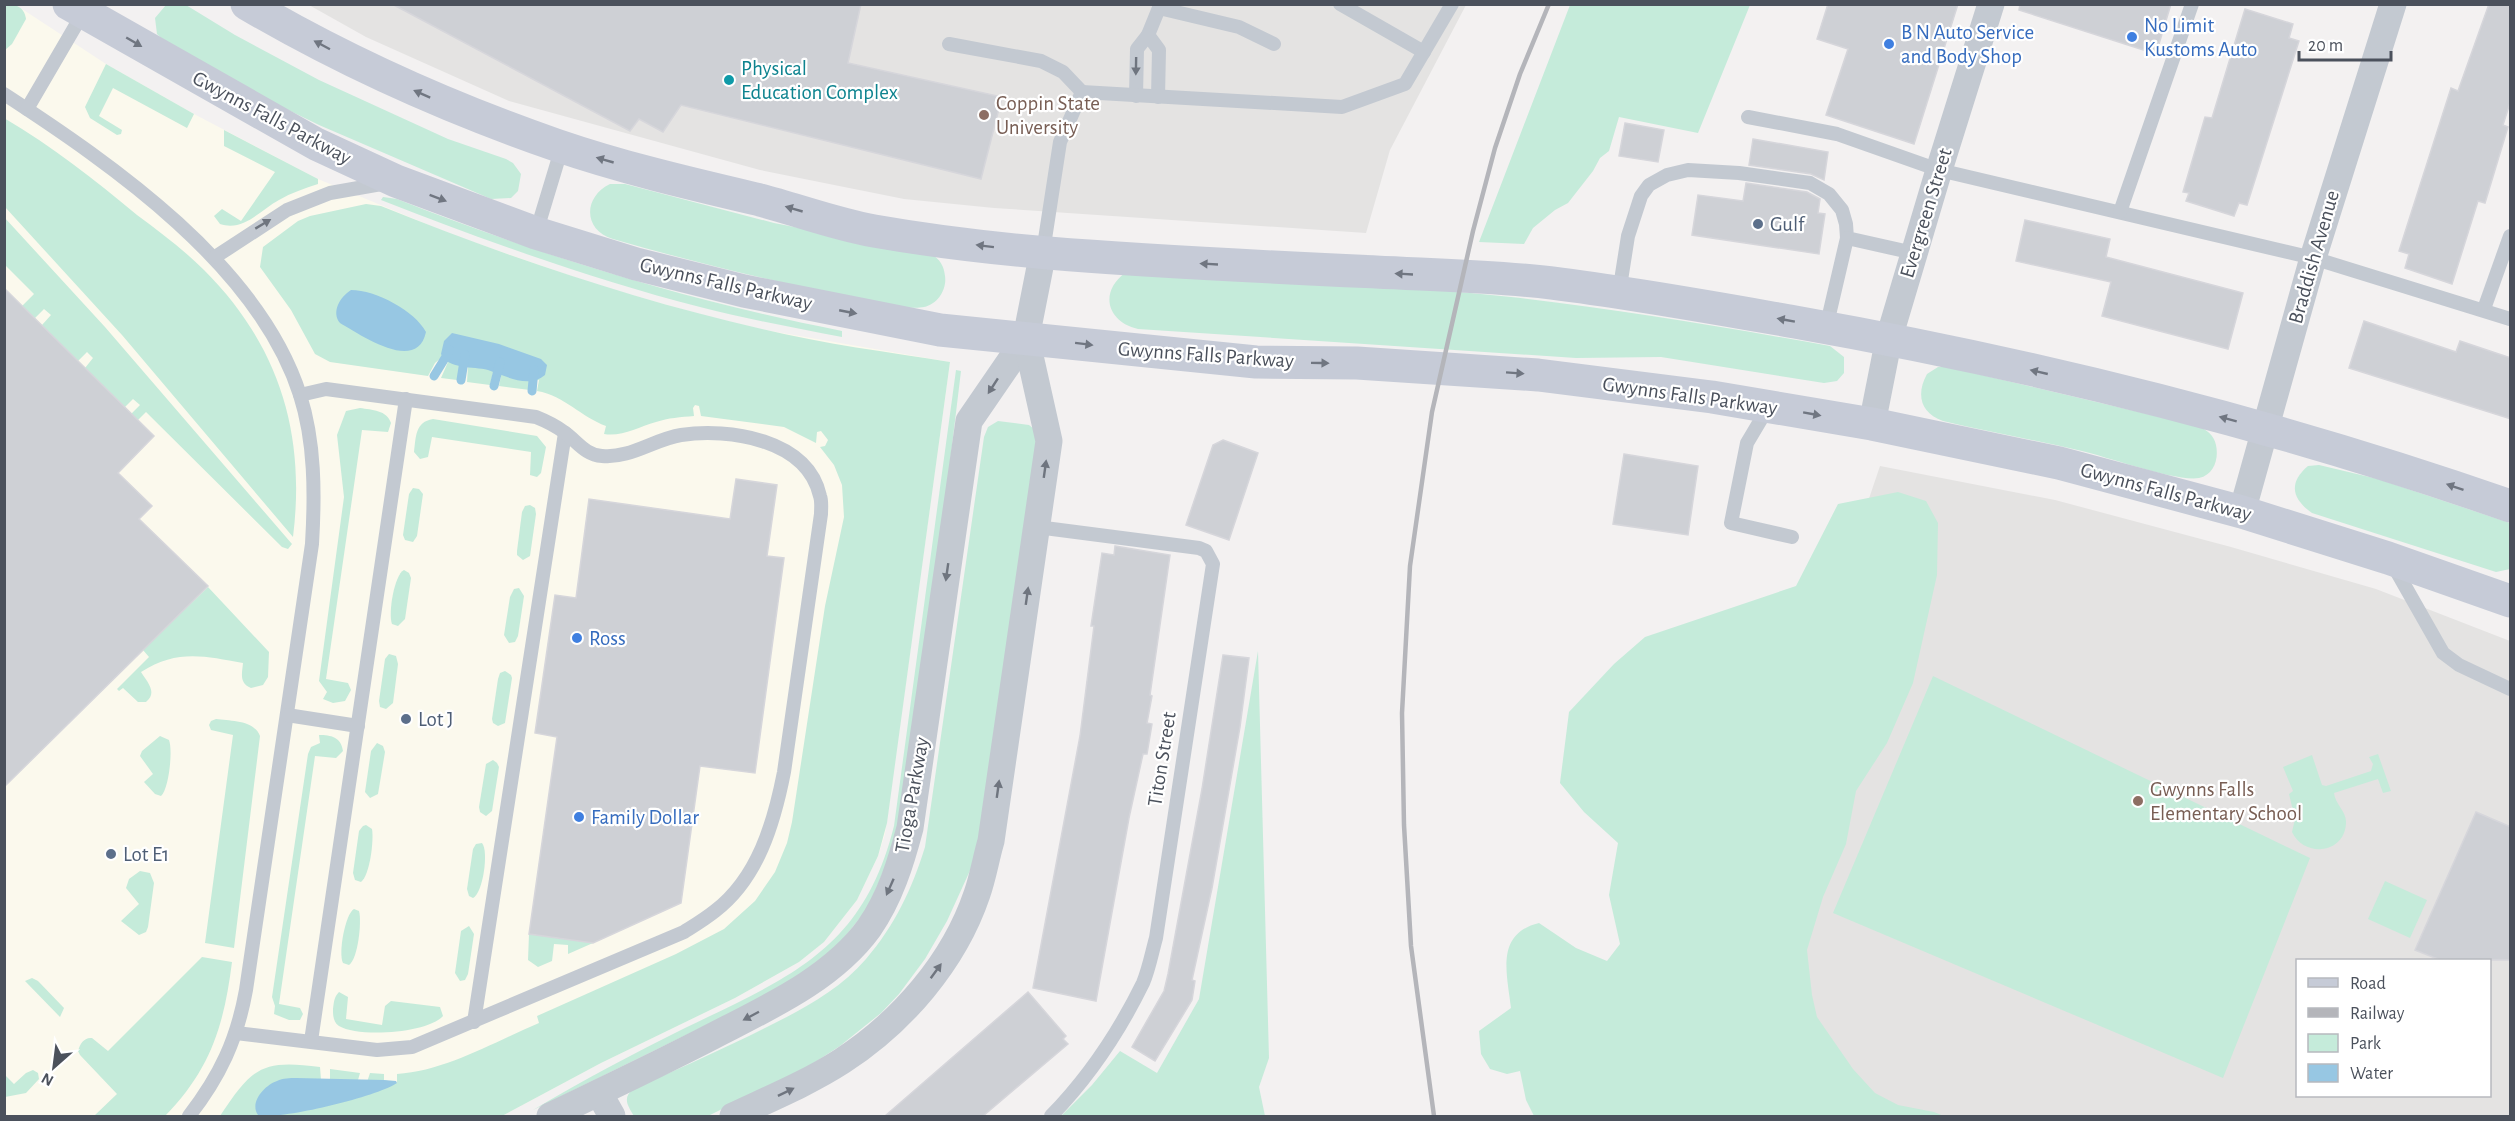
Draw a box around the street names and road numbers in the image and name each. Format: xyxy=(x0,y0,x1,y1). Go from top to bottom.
street label: Gwynns Falls Parkway xyxy=(189,67,355,169)
street label: Evergreen Street xyxy=(1896,145,1956,280)
street label: Braddish Avenue xyxy=(2285,188,2343,326)
street label: Gwynns Falls Parkway xyxy=(638,254,814,314)
street label: Gwynns Falls Parkway xyxy=(1117,338,1295,372)
street label: Gwynns Falls Parkway xyxy=(1601,373,1779,419)
street label: Gwynns Falls Parkway xyxy=(2078,459,2254,525)
street label: Titon Street xyxy=(1144,710,1180,808)
street label: Tioga Parkway xyxy=(891,735,933,855)

